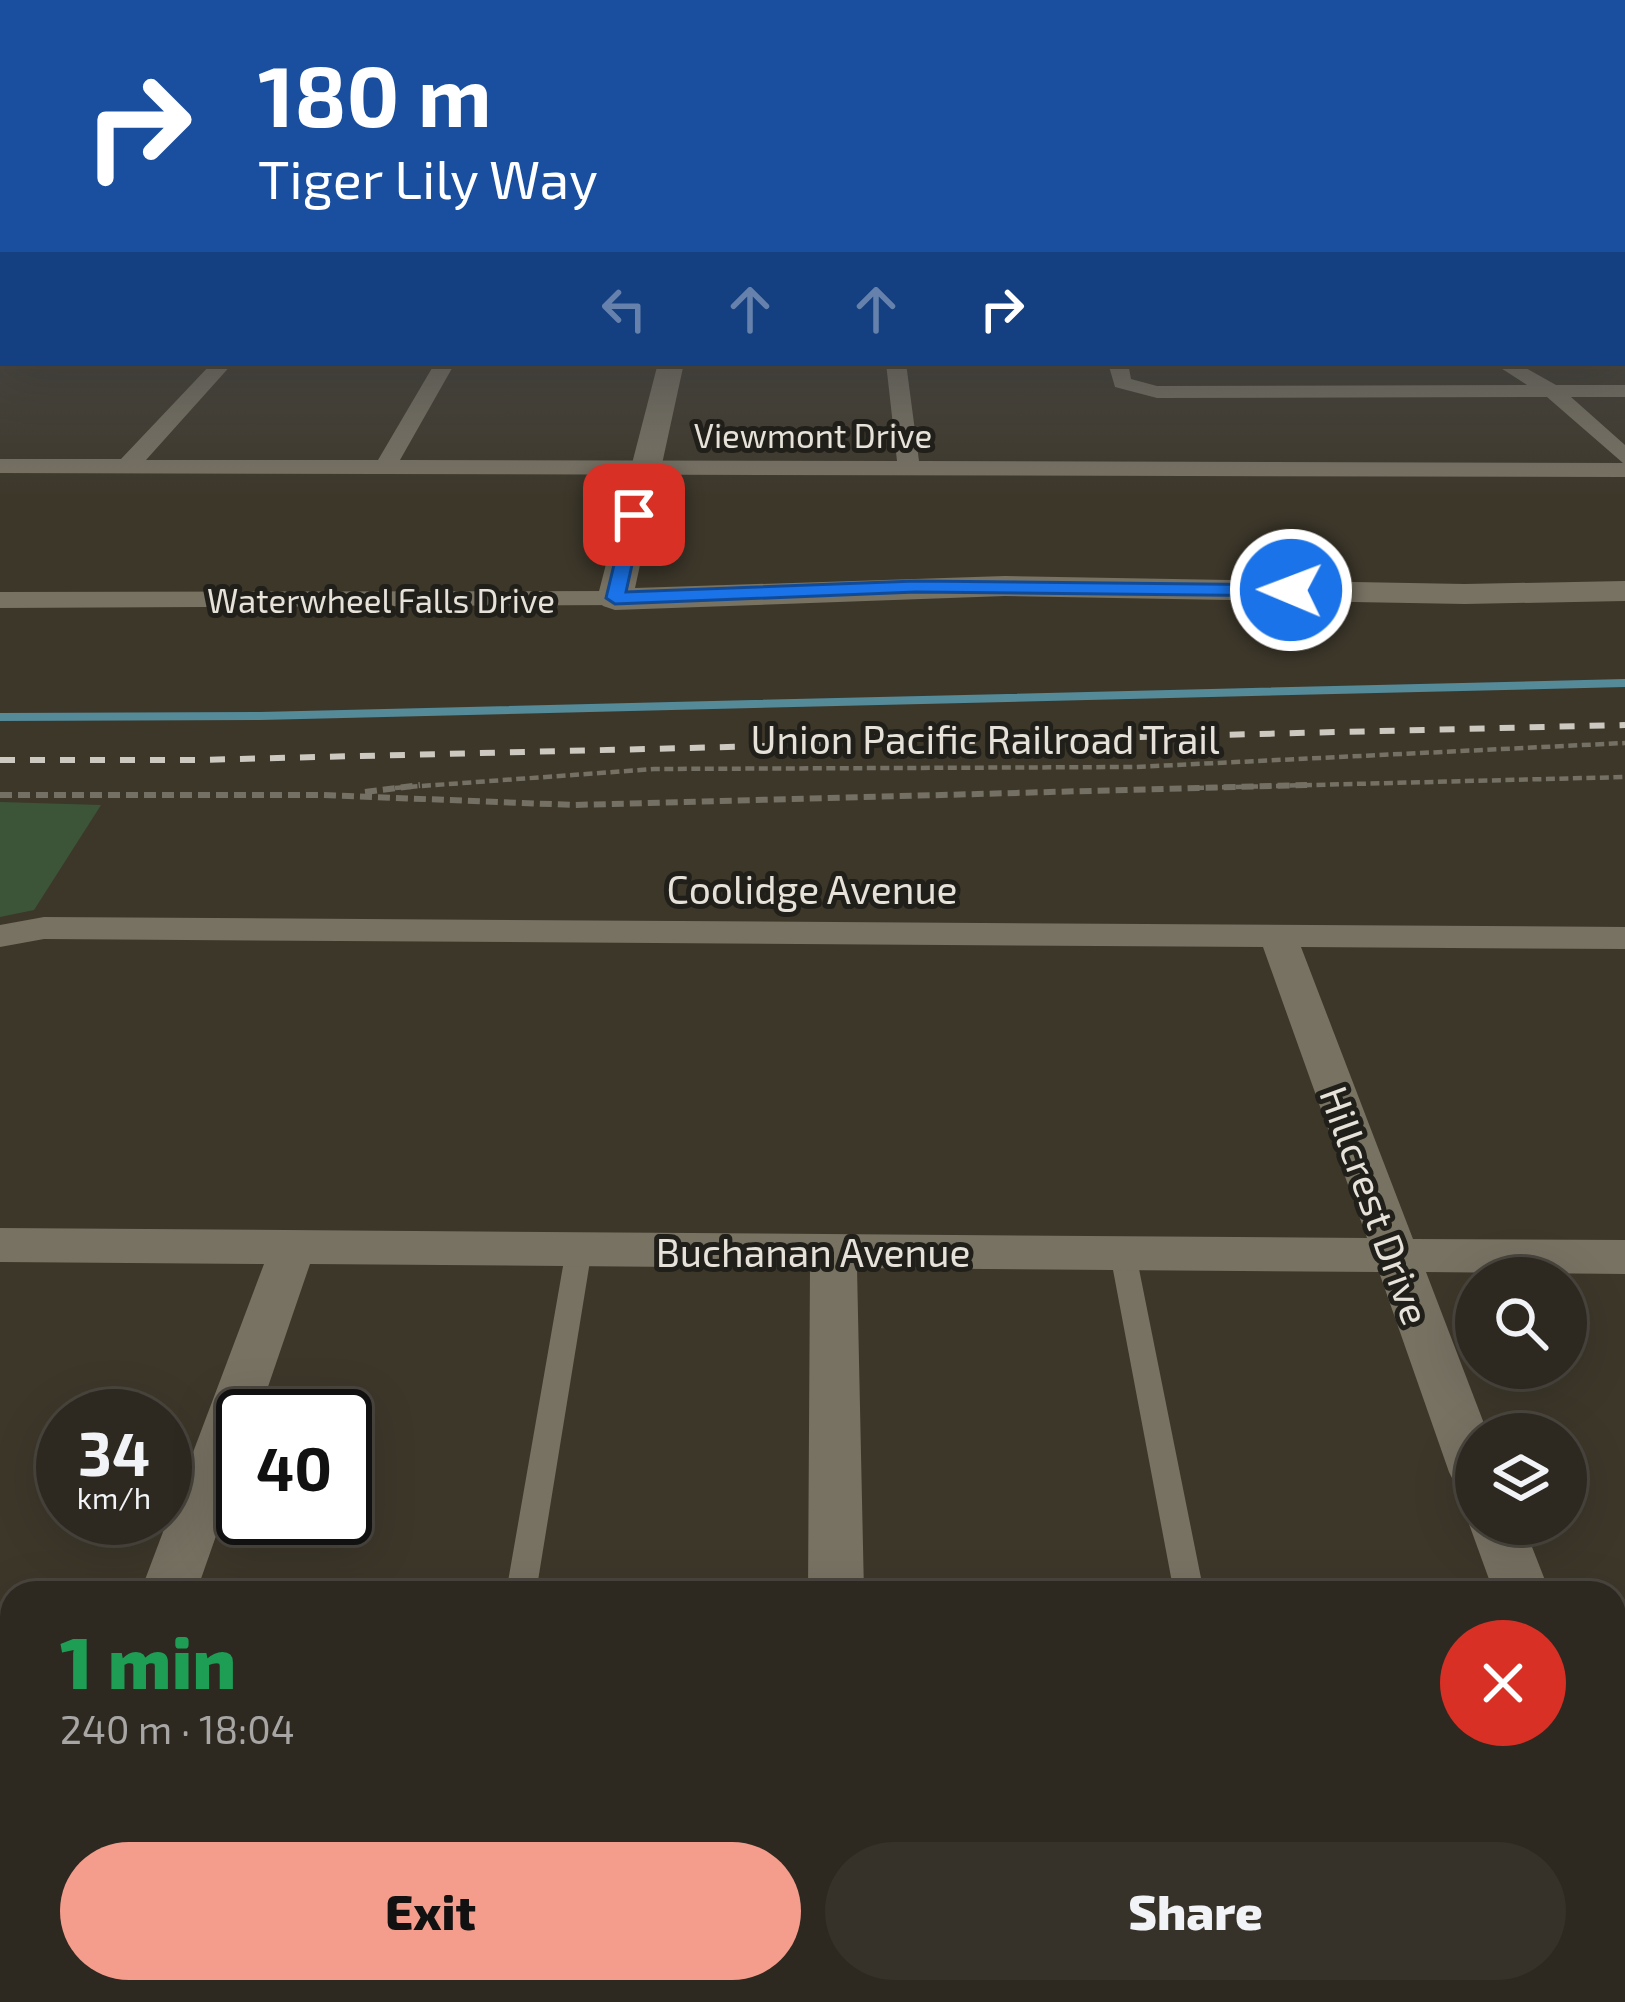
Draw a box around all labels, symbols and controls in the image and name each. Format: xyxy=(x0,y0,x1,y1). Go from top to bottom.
text: 180 m xyxy=(258,43,492,144)
icon: right xyxy=(60,48,216,204)
text: Tiger Lily Way xyxy=(258,145,598,210)
icon: left xyxy=(591,276,657,342)
icon: ahead xyxy=(717,276,783,342)
icon: ahead xyxy=(843,276,909,342)
icon: right xyxy=(969,276,1035,342)
street label: Viewmont Drive xyxy=(694,415,932,455)
pin xyxy=(583,464,685,566)
icon: arrive xyxy=(601,482,667,548)
position arrow xyxy=(1228,527,1354,653)
street label: Waterwheel Falls Drive xyxy=(207,580,555,620)
street label: Union Pacific Railroad Trail xyxy=(750,715,1220,762)
street label: Coolidge Avenue xyxy=(666,865,958,912)
street label: Hillcrest Drive xyxy=(1311,1080,1441,1330)
street label: Buchanan Avenue xyxy=(656,1228,970,1275)
map controls xyxy=(1455,1257,1587,1545)
button: search xyxy=(1455,1257,1587,1389)
speed limit sign: 40 xyxy=(216,1389,372,1545)
button: layers xyxy=(1455,1413,1587,1545)
text: 34 xyxy=(78,1416,150,1488)
text: km/h xyxy=(77,1479,151,1515)
text: 1 min xyxy=(60,1617,236,1703)
button: close xyxy=(1440,1620,1566,1746)
text: 240 m · 18:04 xyxy=(60,1705,295,1752)
button: Exit xyxy=(60,1842,801,1980)
button: Share xyxy=(825,1842,1566,1980)

